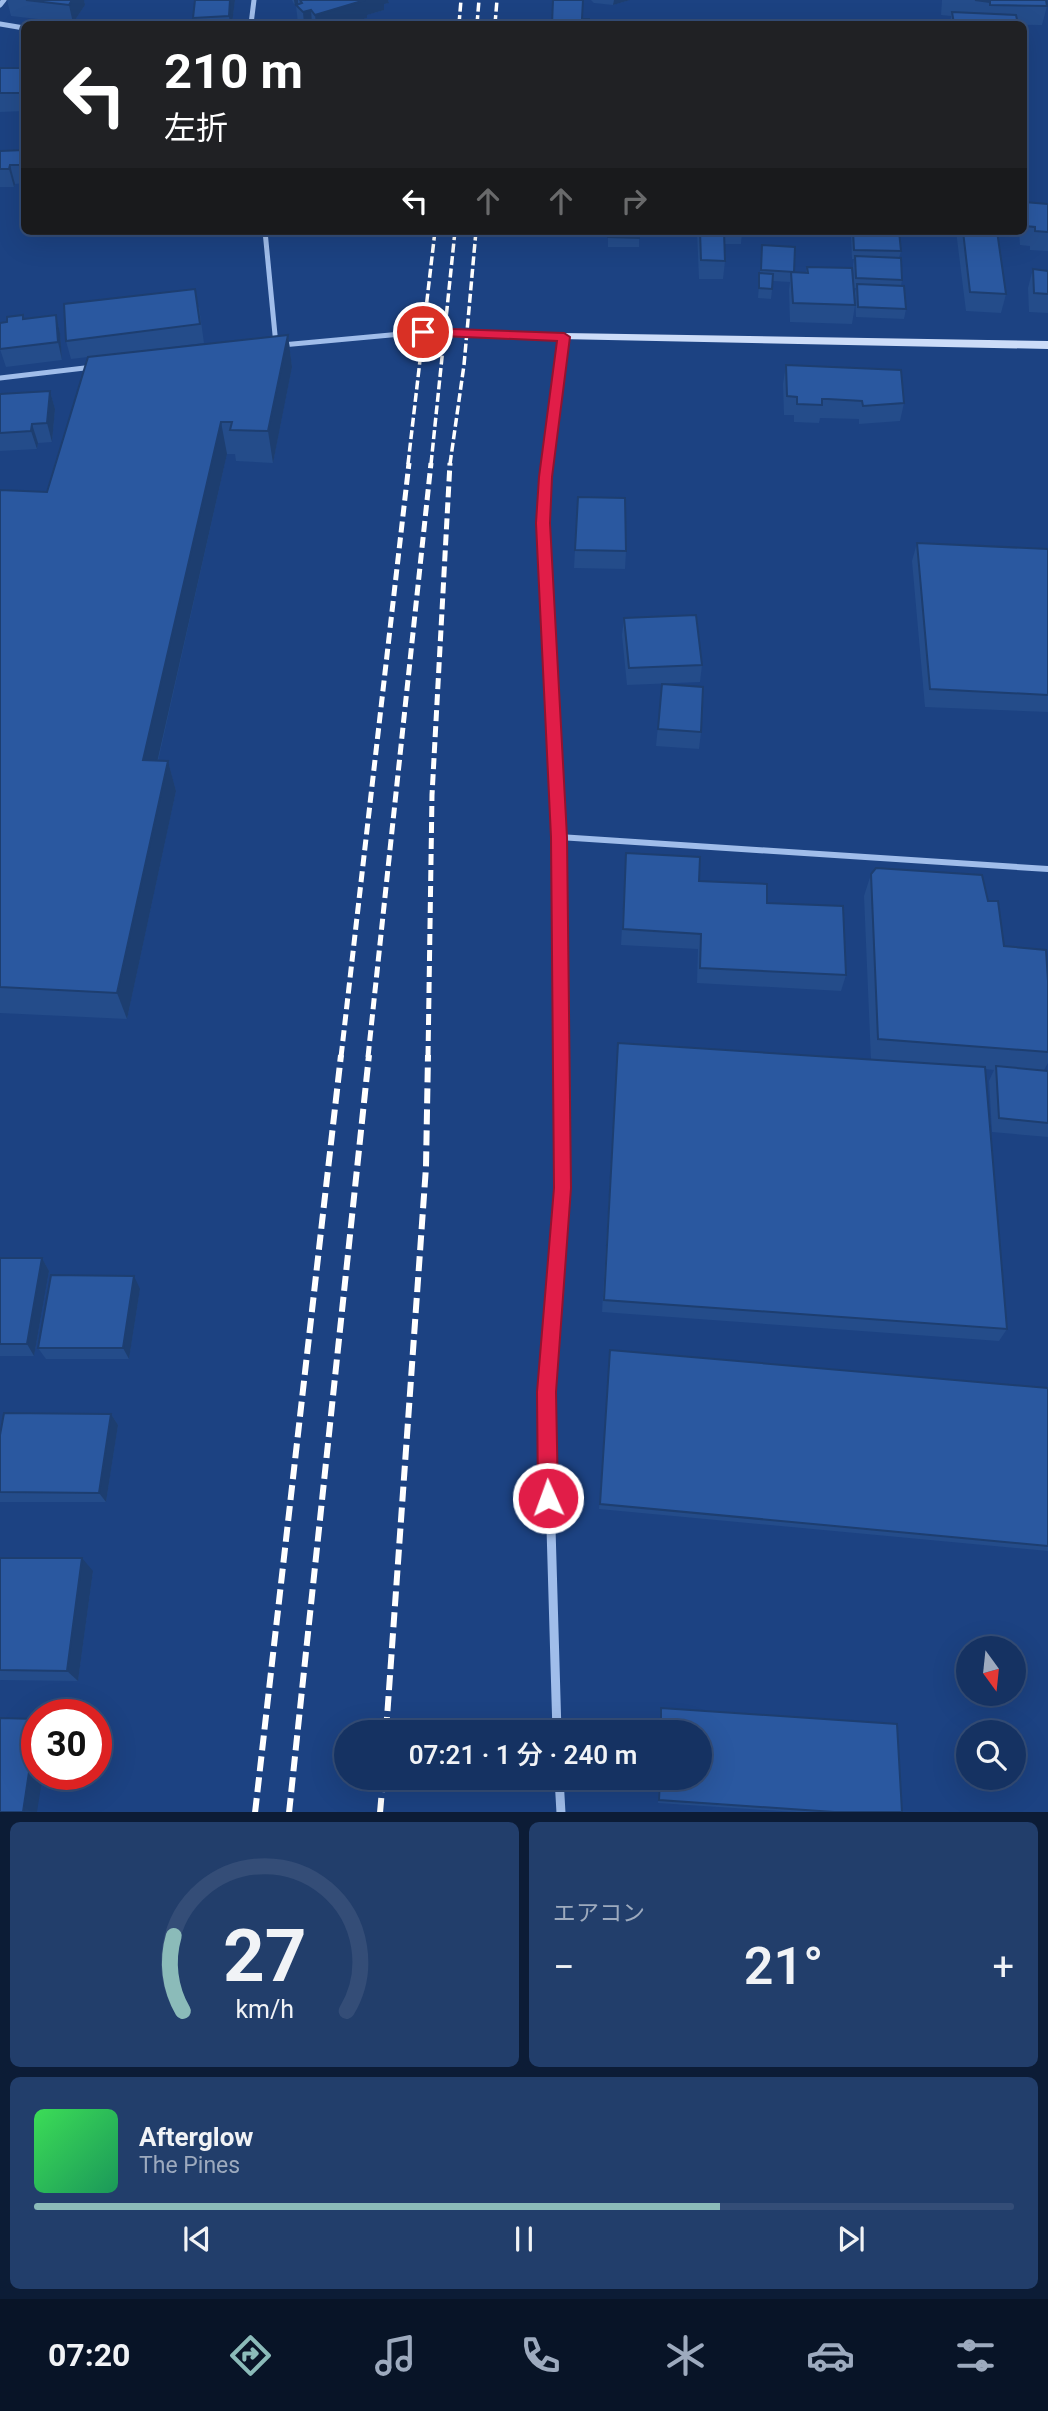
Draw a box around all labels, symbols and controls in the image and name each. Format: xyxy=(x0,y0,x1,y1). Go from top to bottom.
text: 210 m xyxy=(164,43,303,100)
icon: left xyxy=(49,49,140,140)
text: 左折 xyxy=(164,109,228,147)
icon: left xyxy=(396,182,434,220)
icon: ahead xyxy=(469,182,507,220)
icon: ahead xyxy=(542,182,580,220)
icon: right xyxy=(615,182,653,220)
pin xyxy=(393,302,453,362)
icon: arrive xyxy=(404,313,442,351)
position arrow xyxy=(511,1461,585,1535)
north arrow xyxy=(956,1636,1026,1706)
map controls xyxy=(956,1636,1026,1790)
speed limit sign: 30 xyxy=(21,1699,112,1790)
button: search xyxy=(956,1720,1026,1790)
text: 07:21 · 1 分 · 240 m xyxy=(409,1740,637,1770)
text: エアコン xyxy=(553,1900,645,1927)
text: 27 xyxy=(223,1913,306,1999)
text: 21° xyxy=(744,1936,823,1997)
text: − xyxy=(553,1945,575,1989)
text: + xyxy=(992,1945,1014,1989)
text: km/h xyxy=(235,1994,294,2023)
text: Afterglow xyxy=(139,2122,253,2152)
text: The Pines xyxy=(139,2152,240,2179)
icon: previous xyxy=(178,2220,216,2258)
icon: pause xyxy=(505,2220,543,2258)
icon: next xyxy=(832,2220,870,2258)
icon: directions xyxy=(226,2331,275,2380)
icon: music xyxy=(371,2331,420,2380)
icon: phone xyxy=(516,2331,565,2380)
icon: climate xyxy=(661,2331,710,2380)
icon: car xyxy=(806,2331,855,2380)
icon: filters xyxy=(951,2331,1000,2380)
text: 07:20 xyxy=(48,2336,130,2374)

